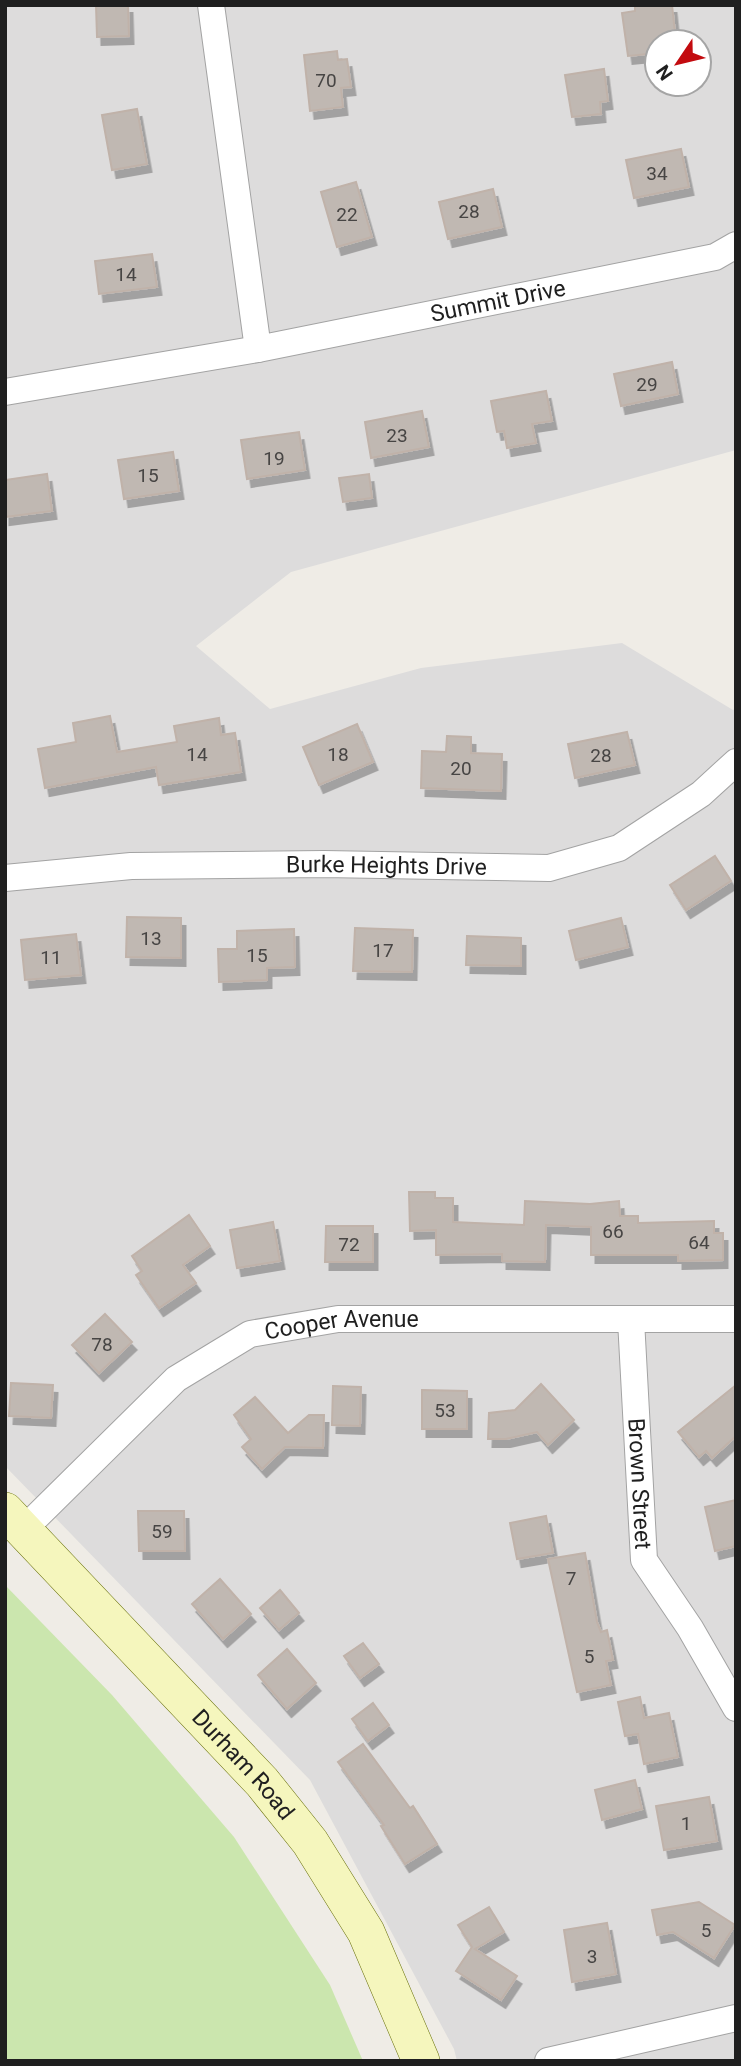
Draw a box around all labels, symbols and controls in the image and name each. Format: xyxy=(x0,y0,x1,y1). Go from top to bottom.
north arrow xyxy=(643,28,713,98)
text: N xyxy=(651,60,678,85)
house number: 70 xyxy=(315,69,337,92)
house number: 34 xyxy=(646,162,668,185)
house number: 28 xyxy=(458,200,480,223)
house number: 22 xyxy=(336,203,358,226)
house number: 14 xyxy=(115,263,137,286)
street label: Summit Drive xyxy=(428,274,568,328)
house number: 29 xyxy=(636,373,658,396)
house number: 23 xyxy=(386,424,408,447)
house number: 19 xyxy=(263,447,285,470)
house number: 15 xyxy=(137,464,159,487)
house number: 14 xyxy=(186,743,208,766)
house number: 18 xyxy=(327,743,349,766)
house number: 28 xyxy=(590,744,612,767)
house number: 20 xyxy=(450,757,472,780)
street label: Burke Heights Drive xyxy=(286,851,487,881)
house number: 13 xyxy=(140,927,162,950)
house number: 17 xyxy=(372,939,394,962)
house number: 15 xyxy=(246,944,268,967)
house number: 11 xyxy=(40,946,62,969)
house number: 66 xyxy=(602,1220,624,1243)
house number: 64 xyxy=(688,1231,710,1254)
house number: 72 xyxy=(338,1233,360,1256)
street label: Cooper Avenue xyxy=(262,1306,419,1345)
house number: 78 xyxy=(91,1333,113,1356)
house number: 53 xyxy=(434,1399,456,1422)
street label: Brown Street xyxy=(622,1417,656,1550)
house number: 59 xyxy=(151,1520,173,1543)
house number: 7 xyxy=(566,1567,576,1590)
house number: 5 xyxy=(584,1645,594,1668)
street label: Durham Road xyxy=(186,1704,300,1825)
house number: 1 xyxy=(681,1812,691,1835)
house number: 5 xyxy=(701,1919,711,1942)
house number: 3 xyxy=(587,1945,597,1968)

